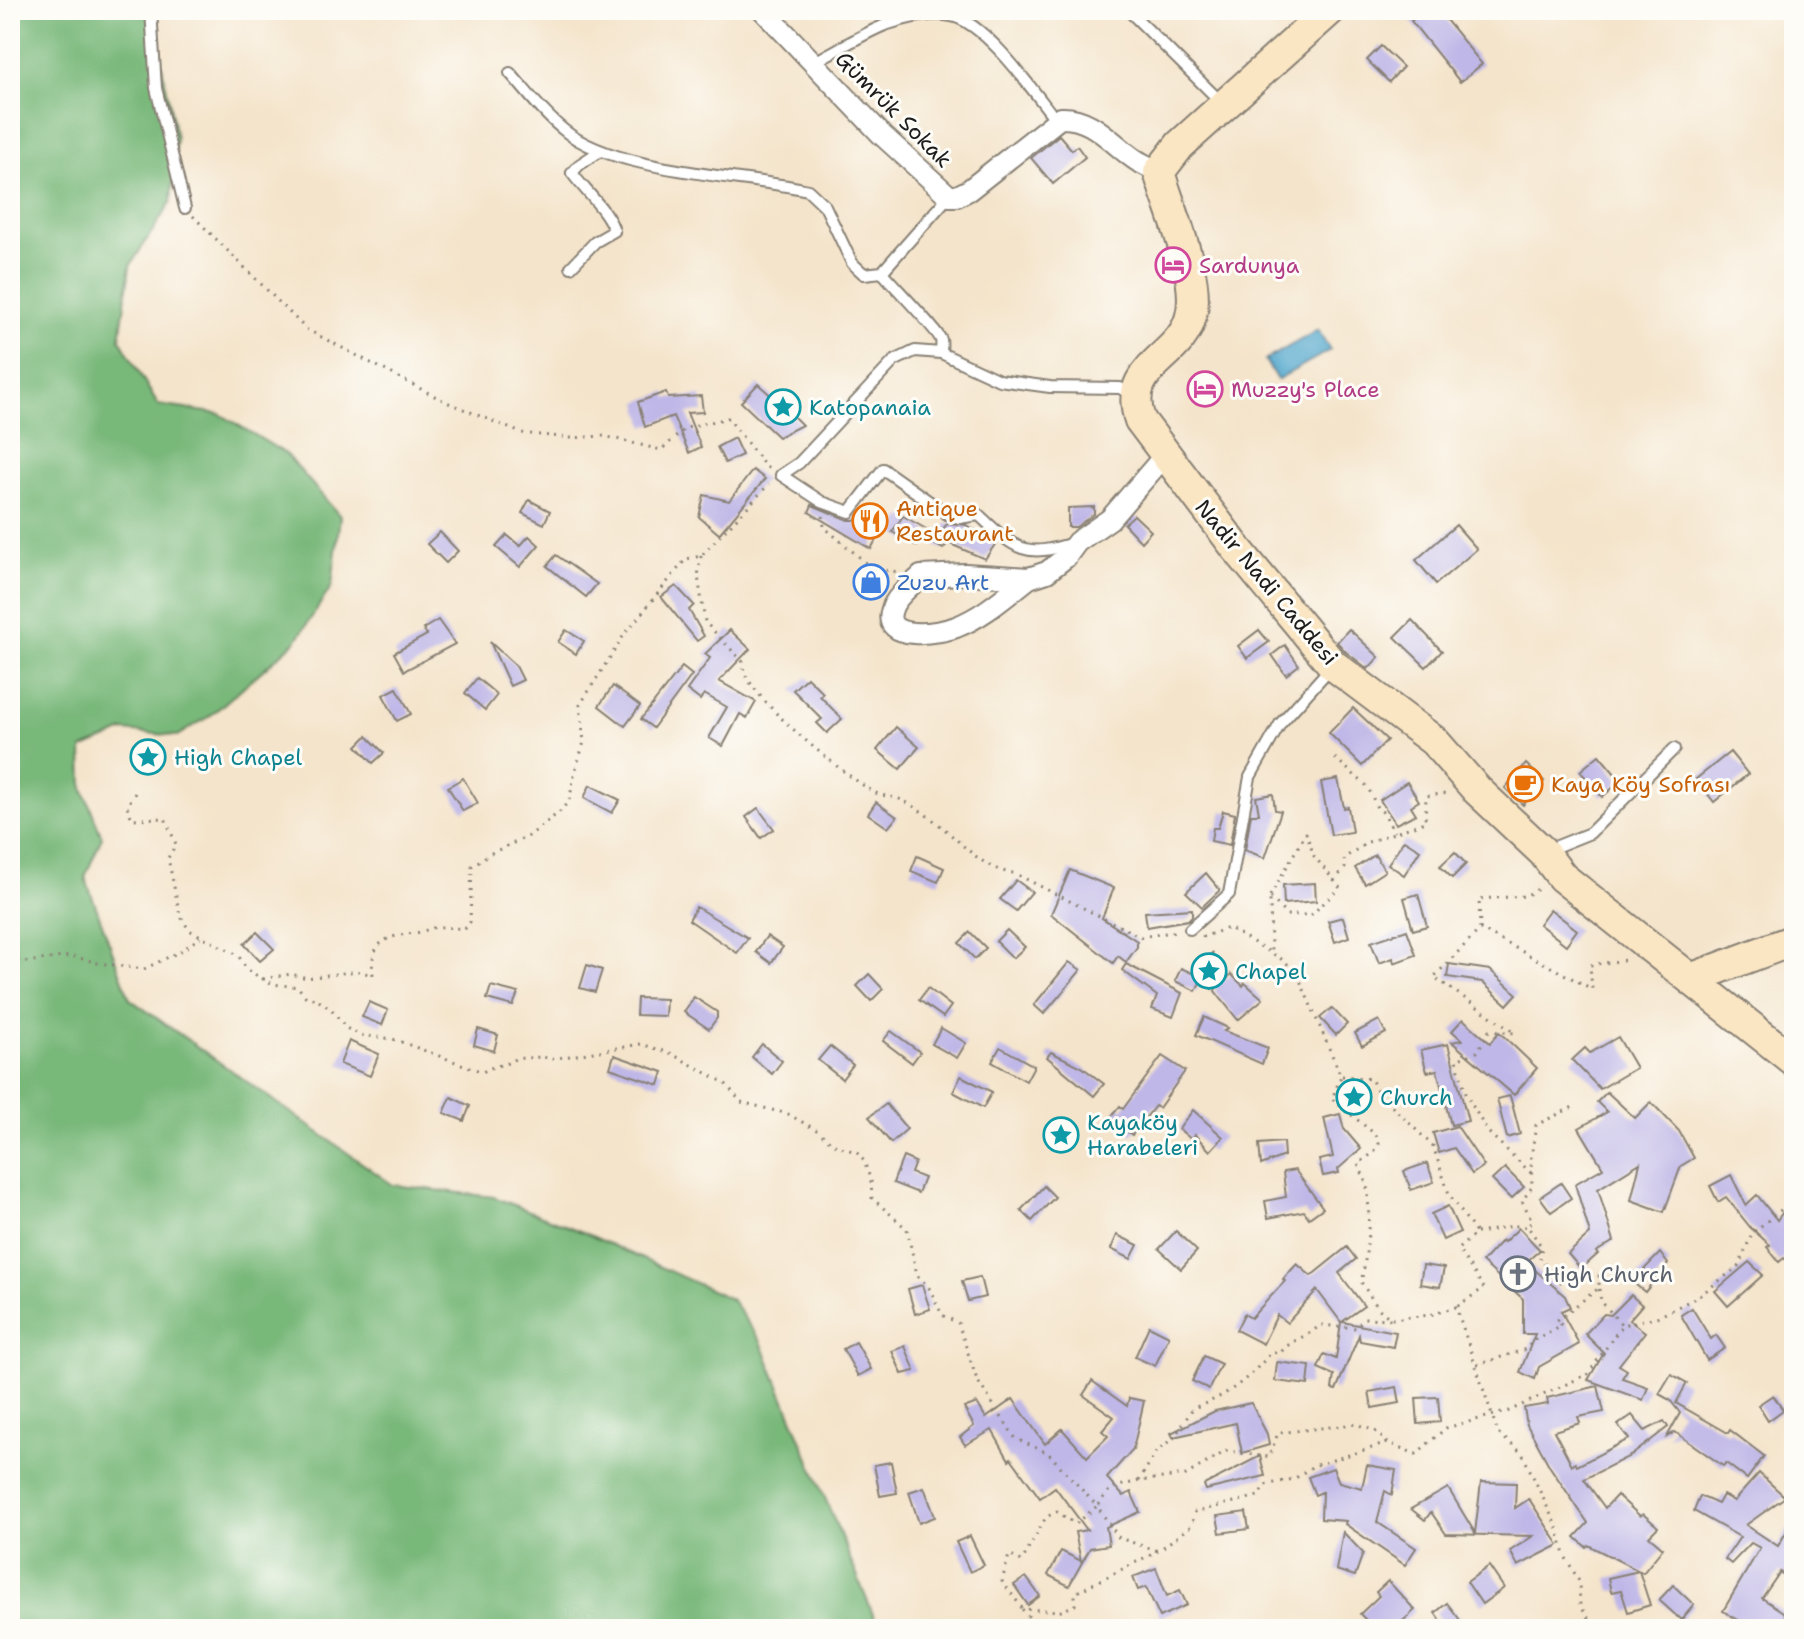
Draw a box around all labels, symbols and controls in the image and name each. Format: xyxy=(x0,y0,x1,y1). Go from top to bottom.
street label: Gümrük Sokak xyxy=(829,45,958,174)
hotel icon: Sardunya xyxy=(1154,246,1192,284)
place label: Sardunya xyxy=(1199,251,1300,280)
hotel icon: Muzzy's Place xyxy=(1186,370,1224,408)
place label: Muzzy's Place xyxy=(1231,375,1380,404)
place icon: Katopanaia xyxy=(764,388,802,426)
place label: Katopanaia xyxy=(809,393,931,422)
street label: Nadir Nadi Caddesi xyxy=(1189,493,1345,671)
place label: Antique Restaurant xyxy=(896,494,1014,548)
restaurant icon: Antique Restaurant xyxy=(851,502,889,540)
shop icon: Zuzu Art xyxy=(852,563,890,601)
place label: Zuzu Art xyxy=(897,568,989,597)
place icon: High Chapel xyxy=(129,738,167,776)
place label: High Chapel xyxy=(174,743,302,772)
cafe icon: Kaya Köy Sofrası xyxy=(1506,765,1544,803)
place label: Kaya Köy Sofrası xyxy=(1551,770,1731,799)
place icon: Chapel xyxy=(1190,952,1228,990)
place label: Chapel xyxy=(1235,957,1307,986)
place icon: Church xyxy=(1335,1078,1373,1116)
place label: Church xyxy=(1380,1083,1453,1112)
place label: Kayaköy Harabeleri xyxy=(1087,1108,1198,1162)
place icon: Kayaköy Harabeleri xyxy=(1042,1116,1080,1154)
church icon: High Church xyxy=(1499,1255,1537,1293)
place label: High Church xyxy=(1544,1260,1673,1289)

